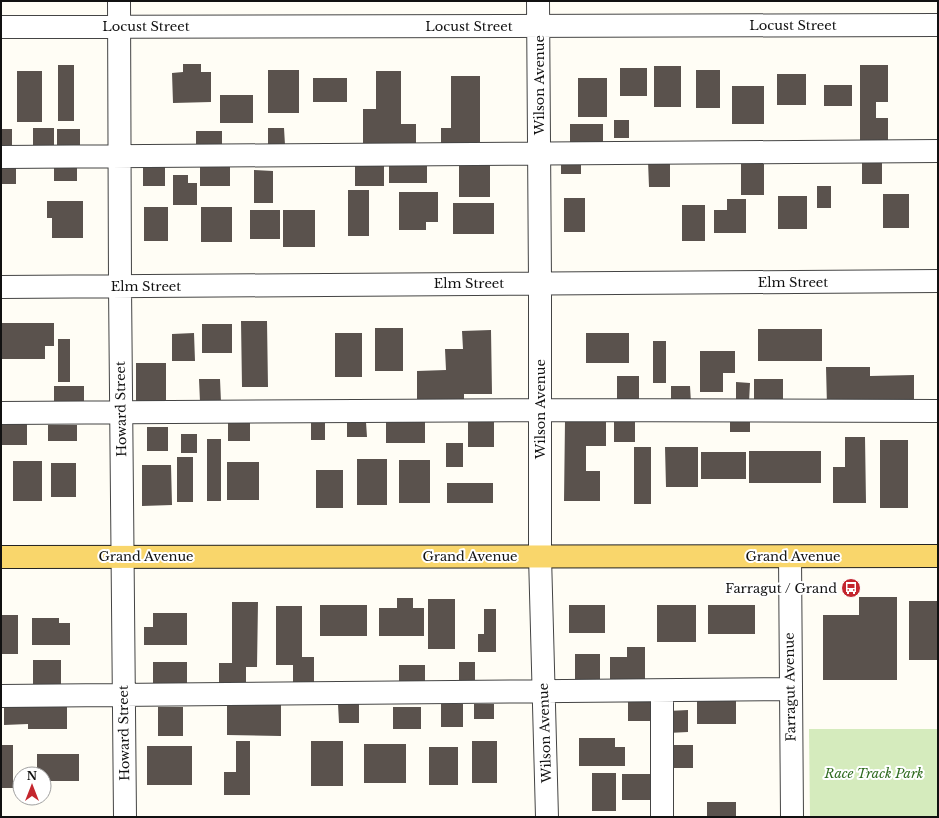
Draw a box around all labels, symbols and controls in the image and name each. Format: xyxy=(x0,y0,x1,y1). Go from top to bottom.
street label: Locust Street xyxy=(749,17,837,34)
street label: Locust Street xyxy=(102,18,190,35)
street label: Locust Street xyxy=(425,18,513,35)
street label: Wilson Avenue xyxy=(531,35,548,136)
street label: Elm Street xyxy=(758,274,828,291)
street label: Elm Street xyxy=(434,275,504,292)
street label: Elm Street xyxy=(111,278,181,295)
street label: Wilson Avenue xyxy=(532,359,549,460)
street label: Howard Street xyxy=(112,361,130,457)
street label: Grand Avenue xyxy=(98,548,194,565)
street label: Grand Avenue xyxy=(422,548,518,565)
street label: Grand Avenue xyxy=(745,548,841,565)
bus stop icon: Farragut / Grand xyxy=(840,577,862,599)
place label: Farragut / Grand xyxy=(725,580,837,597)
street label: Farragut Avenue xyxy=(781,632,799,742)
street label: Wilson Avenue xyxy=(535,683,555,784)
street label: Howard Street xyxy=(115,685,133,781)
park label: Race Track Park xyxy=(824,765,924,782)
north arrow xyxy=(12,766,52,806)
text: N xyxy=(27,769,38,783)

